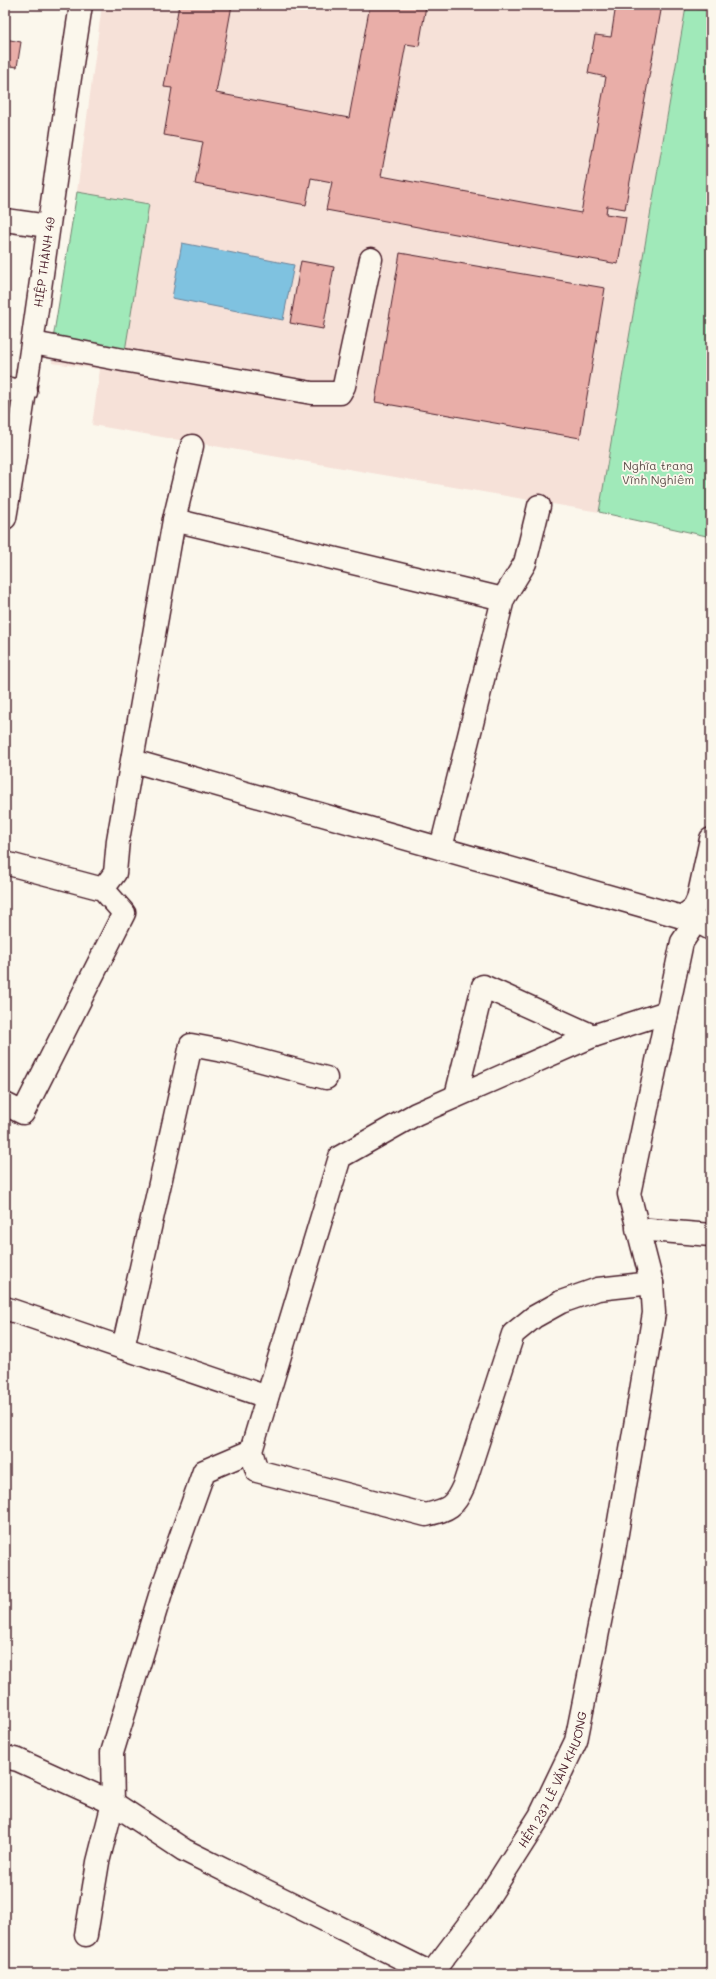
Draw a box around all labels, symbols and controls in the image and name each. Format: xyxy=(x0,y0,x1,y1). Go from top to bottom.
street label: HIỆP THÀNH 49 xyxy=(29,216,58,308)
park label: Nghĩa trang Vĩnh Nghiêm xyxy=(622,457,694,487)
street label: HẺM 237 LÊ VĂN KHƯƠNG xyxy=(514,1710,590,1850)

